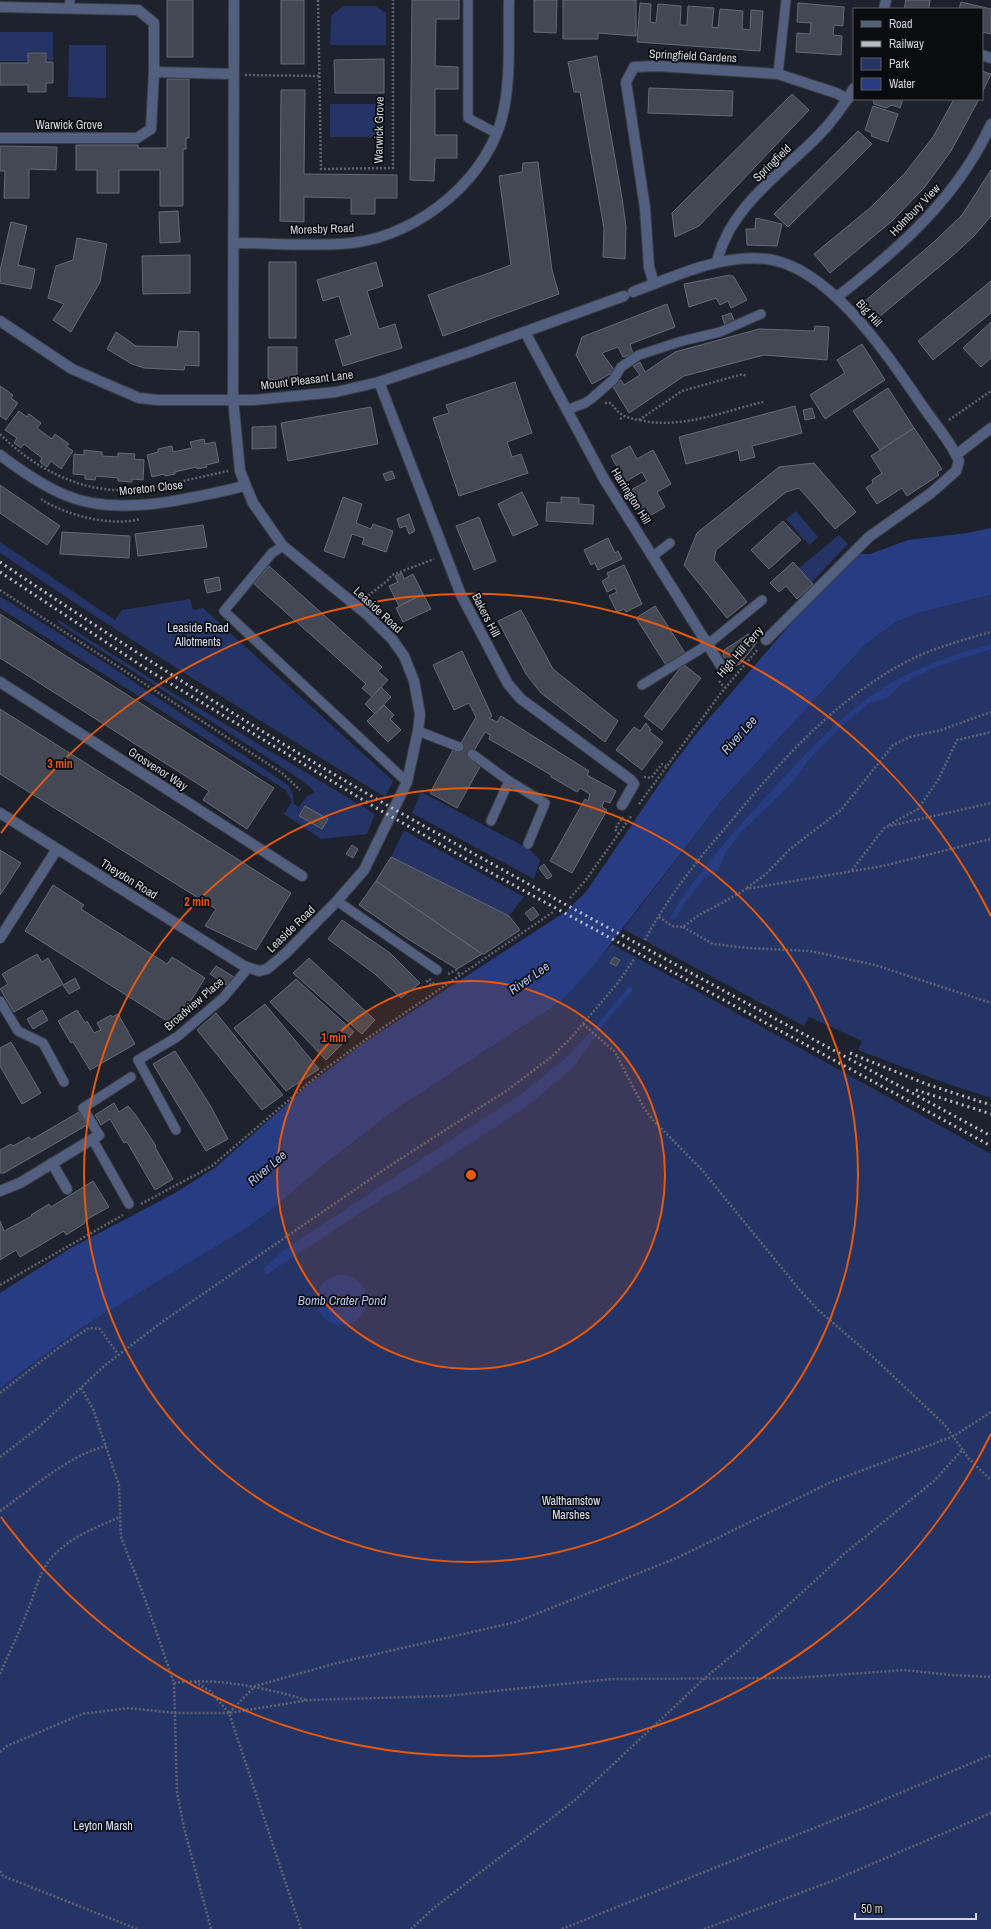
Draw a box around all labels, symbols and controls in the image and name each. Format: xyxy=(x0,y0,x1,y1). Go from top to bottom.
legend xyxy=(853,8,983,100)
text: Road xyxy=(889,16,913,32)
text: Railway xyxy=(889,36,924,52)
street label: Springfield Gardens xyxy=(649,46,737,66)
text: Park xyxy=(889,56,909,72)
text: Water xyxy=(889,76,916,92)
street label: Warwick Grove xyxy=(370,96,388,164)
street label: Warwick Grove xyxy=(36,117,102,133)
street label: Springfield xyxy=(749,141,795,185)
street label: Holmbury View xyxy=(886,180,944,239)
street label: Moresby Road xyxy=(290,220,354,238)
street label: Big Hill xyxy=(852,296,886,330)
street label: Mount Pleasant Lane xyxy=(260,366,354,394)
street label: Harrington Hill xyxy=(607,465,655,527)
street label: Moreton Close xyxy=(118,477,184,499)
street label: Leaside Road xyxy=(350,583,406,637)
street label: Bakers Hill xyxy=(468,590,504,640)
park label: Leaside Road Allotments xyxy=(167,620,229,650)
street label: High Hill Ferry xyxy=(713,623,767,681)
water label: River Lee xyxy=(717,712,761,758)
street label: Grosvenor Way xyxy=(125,744,191,794)
text: 3 min xyxy=(47,756,73,772)
street label: Theydon Road xyxy=(97,855,161,903)
text: 2 min xyxy=(184,894,210,910)
street label: Leaside Road xyxy=(263,902,319,956)
water label: River Lee xyxy=(505,958,553,998)
street label: Broadview Place xyxy=(161,974,227,1034)
text: 1 min xyxy=(321,1030,347,1046)
water label: River Lee xyxy=(244,1146,290,1190)
centre of rings xyxy=(464,1168,478,1182)
water label: Bomb Crater Pond xyxy=(298,1292,386,1309)
park label: Walthamstow Marshes xyxy=(542,1493,601,1523)
park label: Leyton Marsh xyxy=(73,1818,133,1834)
scale bar xyxy=(855,1895,976,1921)
text: 50 m xyxy=(861,1901,883,1917)

